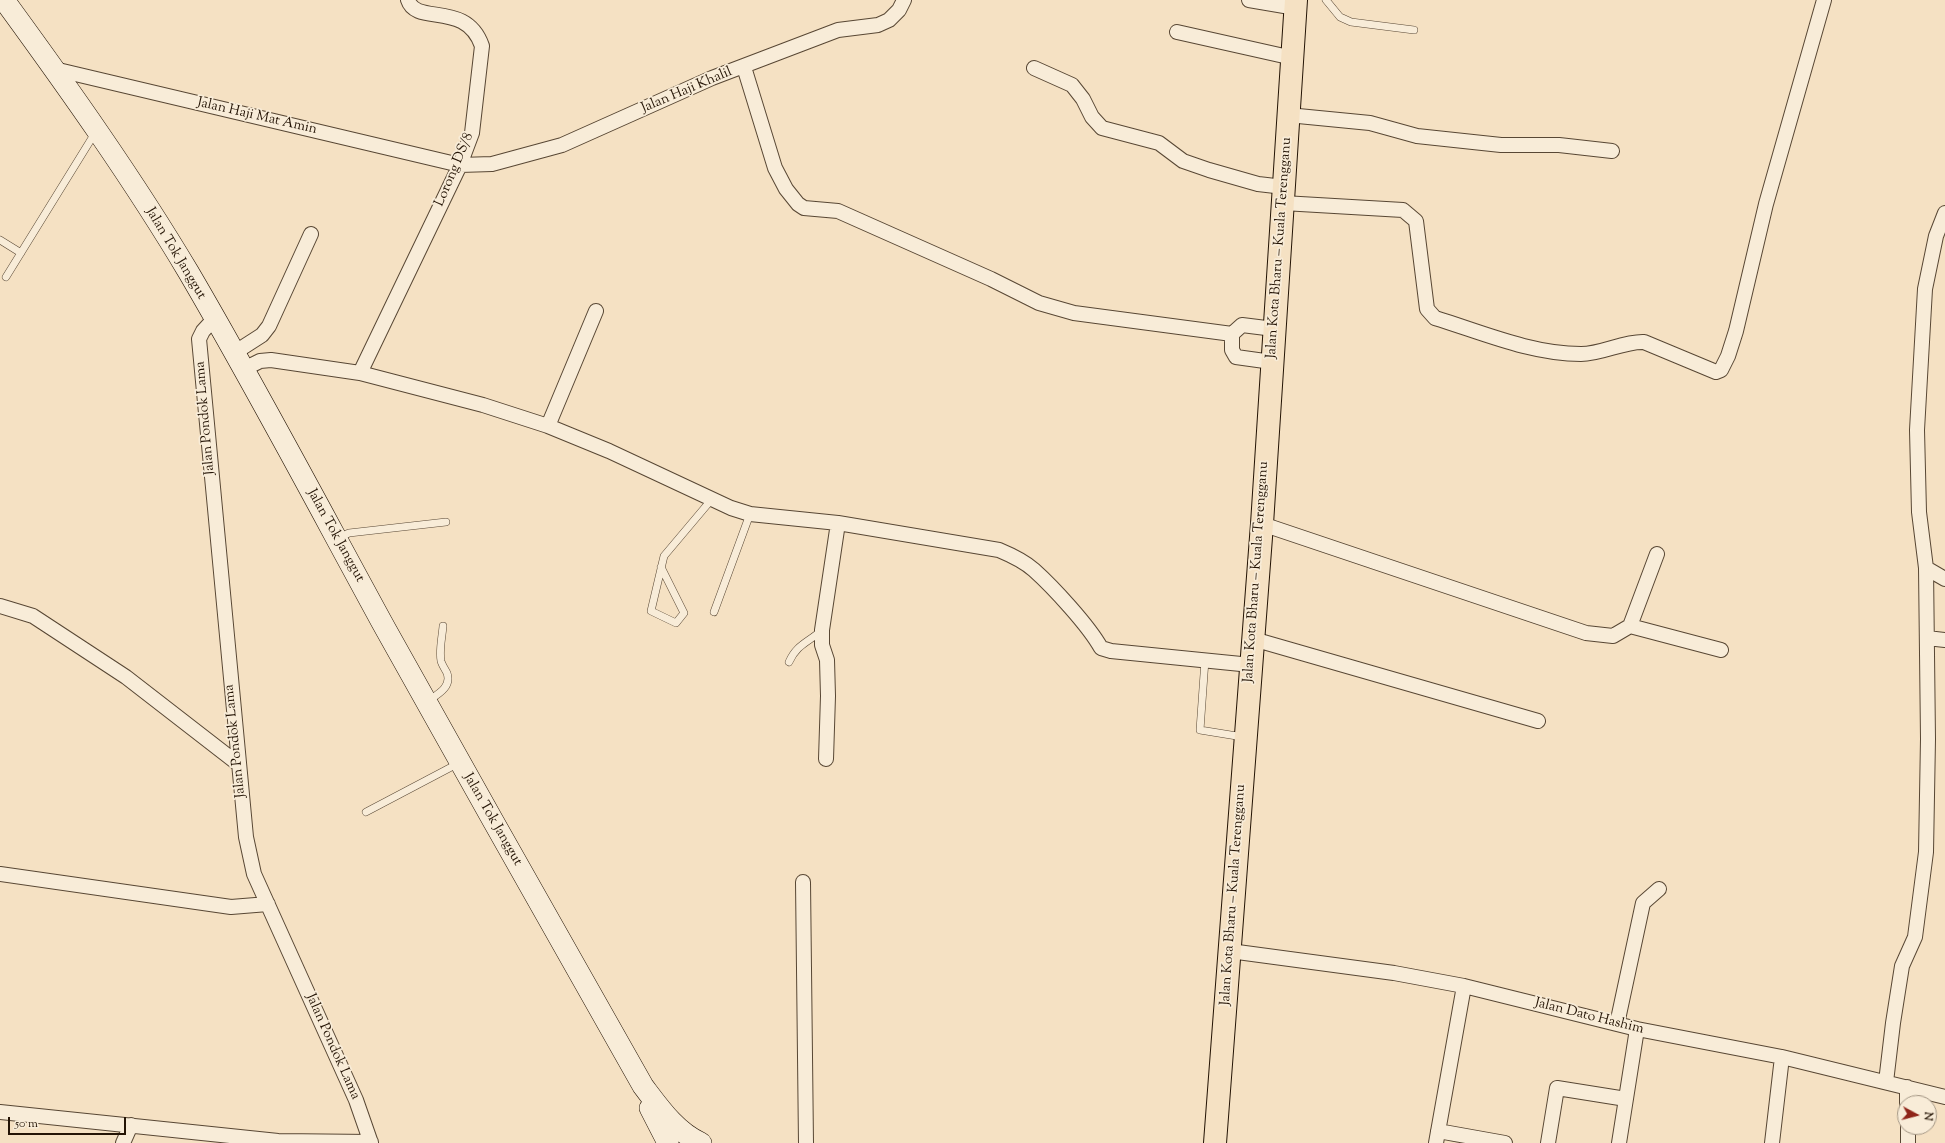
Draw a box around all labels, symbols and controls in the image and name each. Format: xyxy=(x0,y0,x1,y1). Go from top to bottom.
street label: Jalan Haji Khalil xyxy=(639,64,735,118)
street label: Jalan Haji Mat Amin xyxy=(195,95,319,139)
street label: Lorong DS/8 xyxy=(432,131,478,209)
street label: Jalan Kota Bharu – Kuala Terengganu xyxy=(1264,137,1296,359)
street label: Jalan Tok Janggut xyxy=(141,205,209,303)
street label: Jalan Pondok Lama xyxy=(193,360,219,476)
street label: Jalan Kota Bharu – Kuala Terengganu xyxy=(1241,461,1273,683)
street label: Jalan Tok Janggut xyxy=(302,486,368,586)
street label: Jalan Pondok Lama xyxy=(222,683,250,799)
street label: Jalan Tok Janggut xyxy=(459,771,525,869)
street label: Jalan Kota Bharu – Kuala Terengganu xyxy=(1218,784,1250,1006)
street label: Jalan Pondok Lama xyxy=(301,991,363,1103)
street label: Jalan Dato Hashim xyxy=(1533,995,1645,1039)
north arrow xyxy=(1897,1095,1937,1135)
scale bar xyxy=(10,1109,128,1135)
text: N xyxy=(1919,1111,1936,1122)
text: 50 m xyxy=(15,1115,38,1133)

